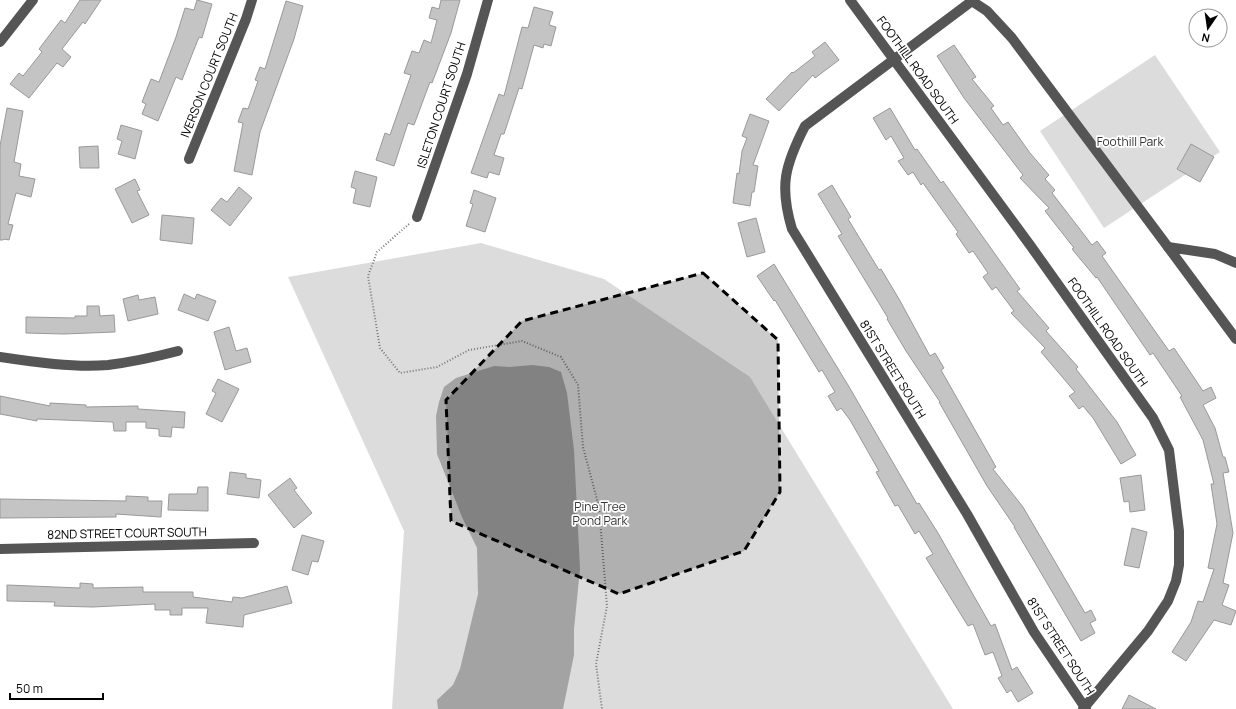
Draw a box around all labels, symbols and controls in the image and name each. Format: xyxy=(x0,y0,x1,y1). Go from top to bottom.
north arrow xyxy=(1188,8,1228,48)
street label: IVERSON COURT SOUTH xyxy=(176,10,242,140)
street label: FOOTHILL ROAD SOUTH xyxy=(873,13,963,127)
text: N xyxy=(1200,30,1211,46)
street label: ISLETON COURT SOUTH xyxy=(413,40,469,170)
park label: Foothill Park xyxy=(1097,133,1164,150)
street label: FOOTHILL ROAD SOUTH xyxy=(1064,274,1152,390)
street label: 81ST STREET SOUTH xyxy=(856,317,930,421)
park label: Pine Tree Pond Park xyxy=(573,498,628,529)
street label: 82ND STREET COURT SOUTH xyxy=(47,523,207,543)
street label: 81ST STREET SOUTH xyxy=(1023,594,1099,698)
scale bar xyxy=(10,675,103,701)
text: 50 m xyxy=(16,680,43,697)

